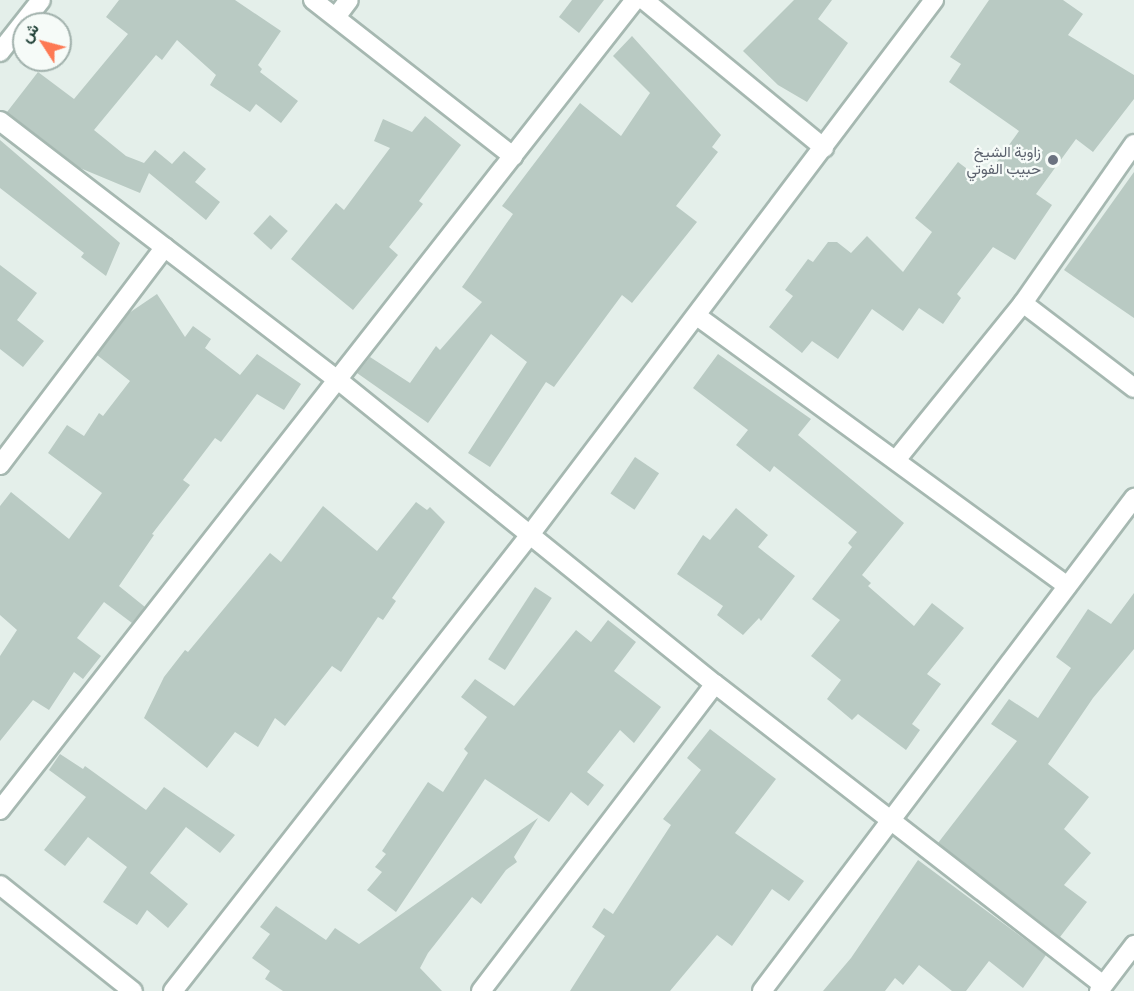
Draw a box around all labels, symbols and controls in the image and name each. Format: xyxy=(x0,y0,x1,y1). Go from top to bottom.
north arrow xyxy=(12,12,72,72)
text: ش xyxy=(15,19,43,46)
place label: زاوية الشيخ حبيب الفوتي xyxy=(967,142,1041,177)
marker: زاوية الشيخ حبيب الفوتي xyxy=(1046,153,1060,167)

